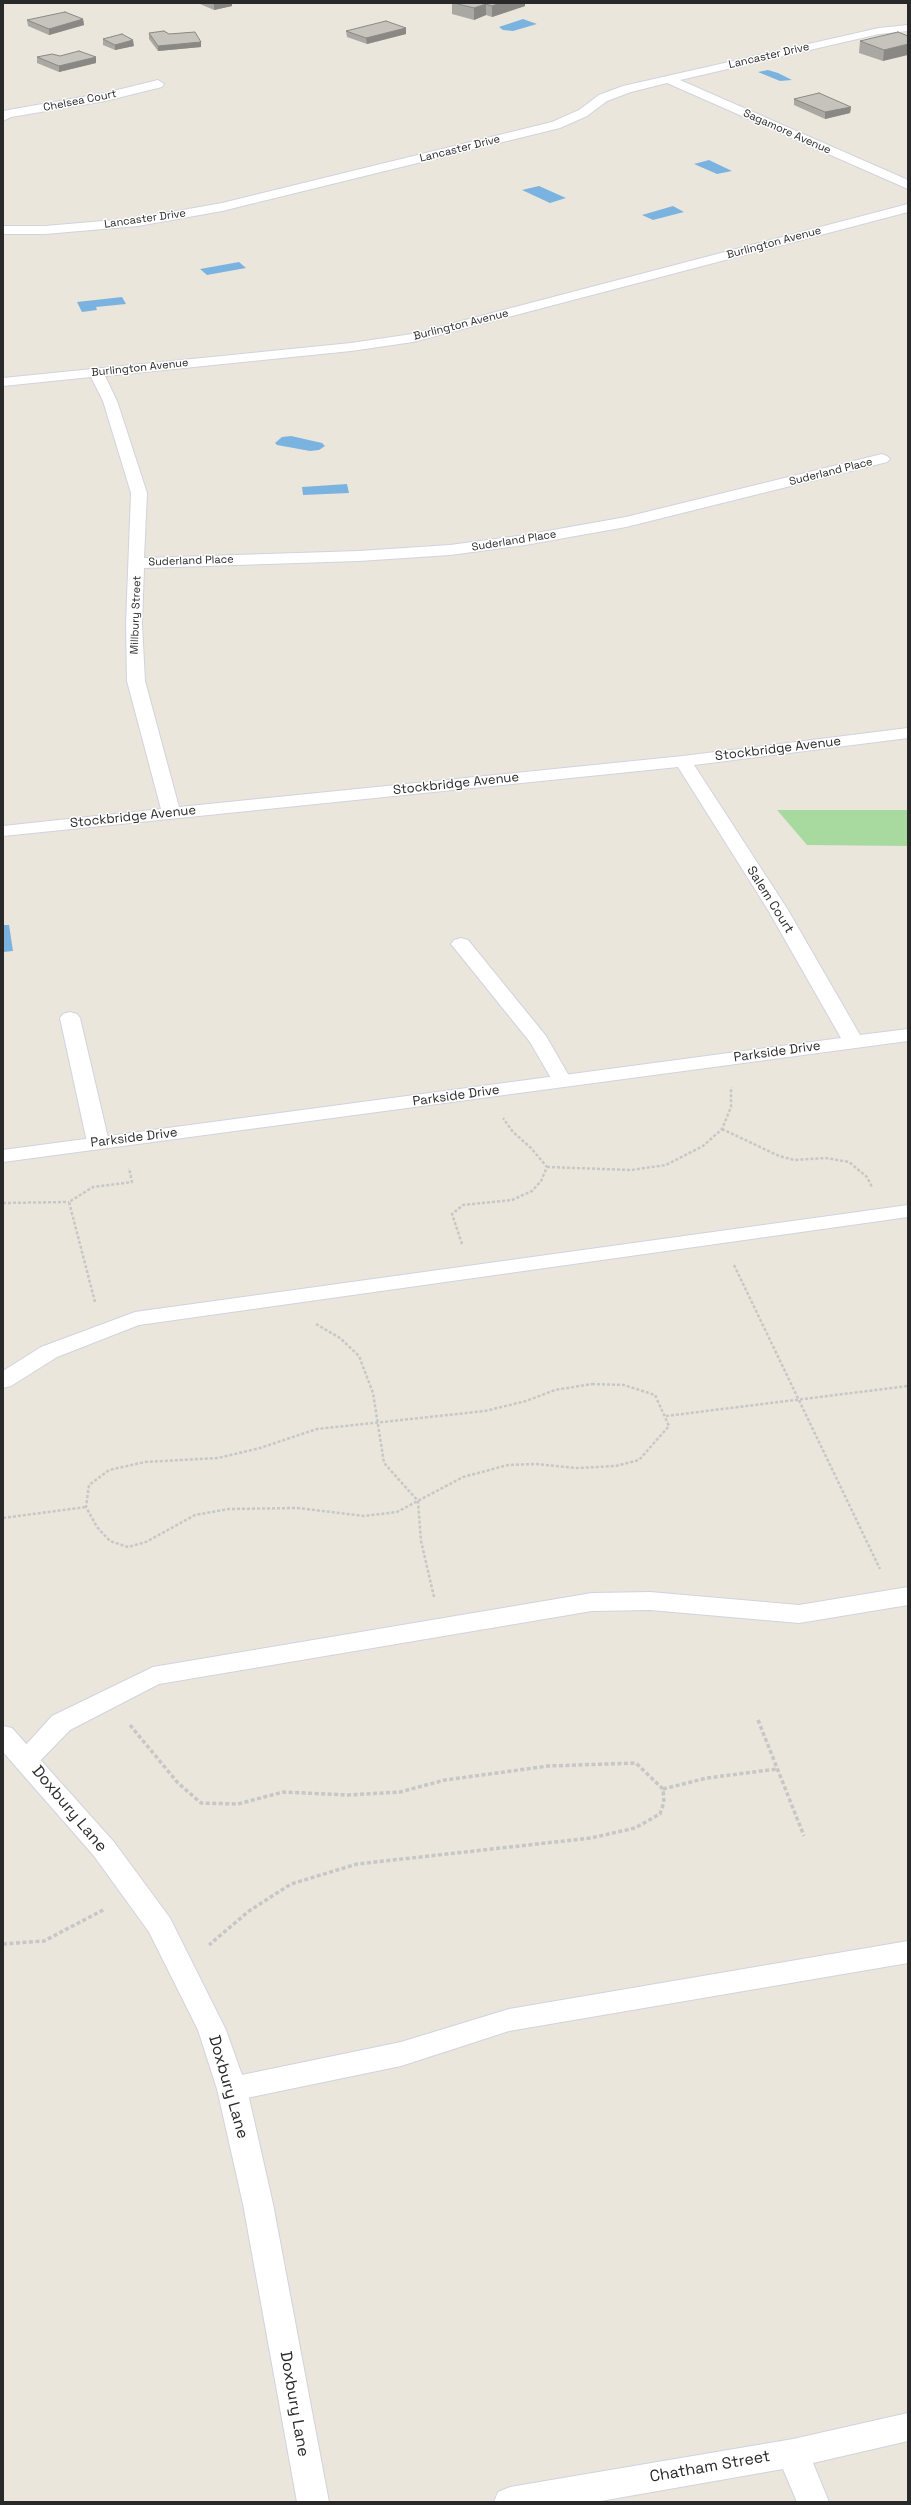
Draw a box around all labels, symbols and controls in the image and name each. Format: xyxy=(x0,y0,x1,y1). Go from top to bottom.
street label: Lancaster Drive xyxy=(727,40,811,72)
street label: Chelsea Court xyxy=(42,87,118,115)
street label: Sagamore Avenue xyxy=(741,107,833,157)
street label: Lancaster Drive xyxy=(418,133,502,165)
street label: Lancaster Drive xyxy=(103,207,187,231)
street label: Burlington Avenue xyxy=(725,224,823,262)
street label: Burlington Avenue xyxy=(412,307,510,343)
street label: Burlington Avenue xyxy=(91,356,189,380)
street label: Suderland Place xyxy=(788,455,874,489)
street label: Suderland Place xyxy=(471,528,557,554)
street label: Suderland Place xyxy=(148,553,234,569)
street label: Millbury Street xyxy=(128,575,144,655)
street label: Stockbridge Avenue xyxy=(714,734,842,764)
street label: Stockbridge Avenue xyxy=(392,770,520,798)
street label: Stockbridge Avenue xyxy=(69,803,197,831)
street label: Salem Court xyxy=(743,864,797,936)
street label: Parkside Drive xyxy=(733,1038,821,1066)
street label: Parkside Drive xyxy=(412,1082,500,1110)
street label: Parkside Drive xyxy=(90,1125,178,1151)
street label: Doxbury Lane xyxy=(27,1762,111,1856)
street label: Doxbury Lane xyxy=(204,2033,252,2141)
street label: Doxbury Lane xyxy=(275,2350,313,2458)
street label: Chatham Street xyxy=(648,2447,772,2487)

